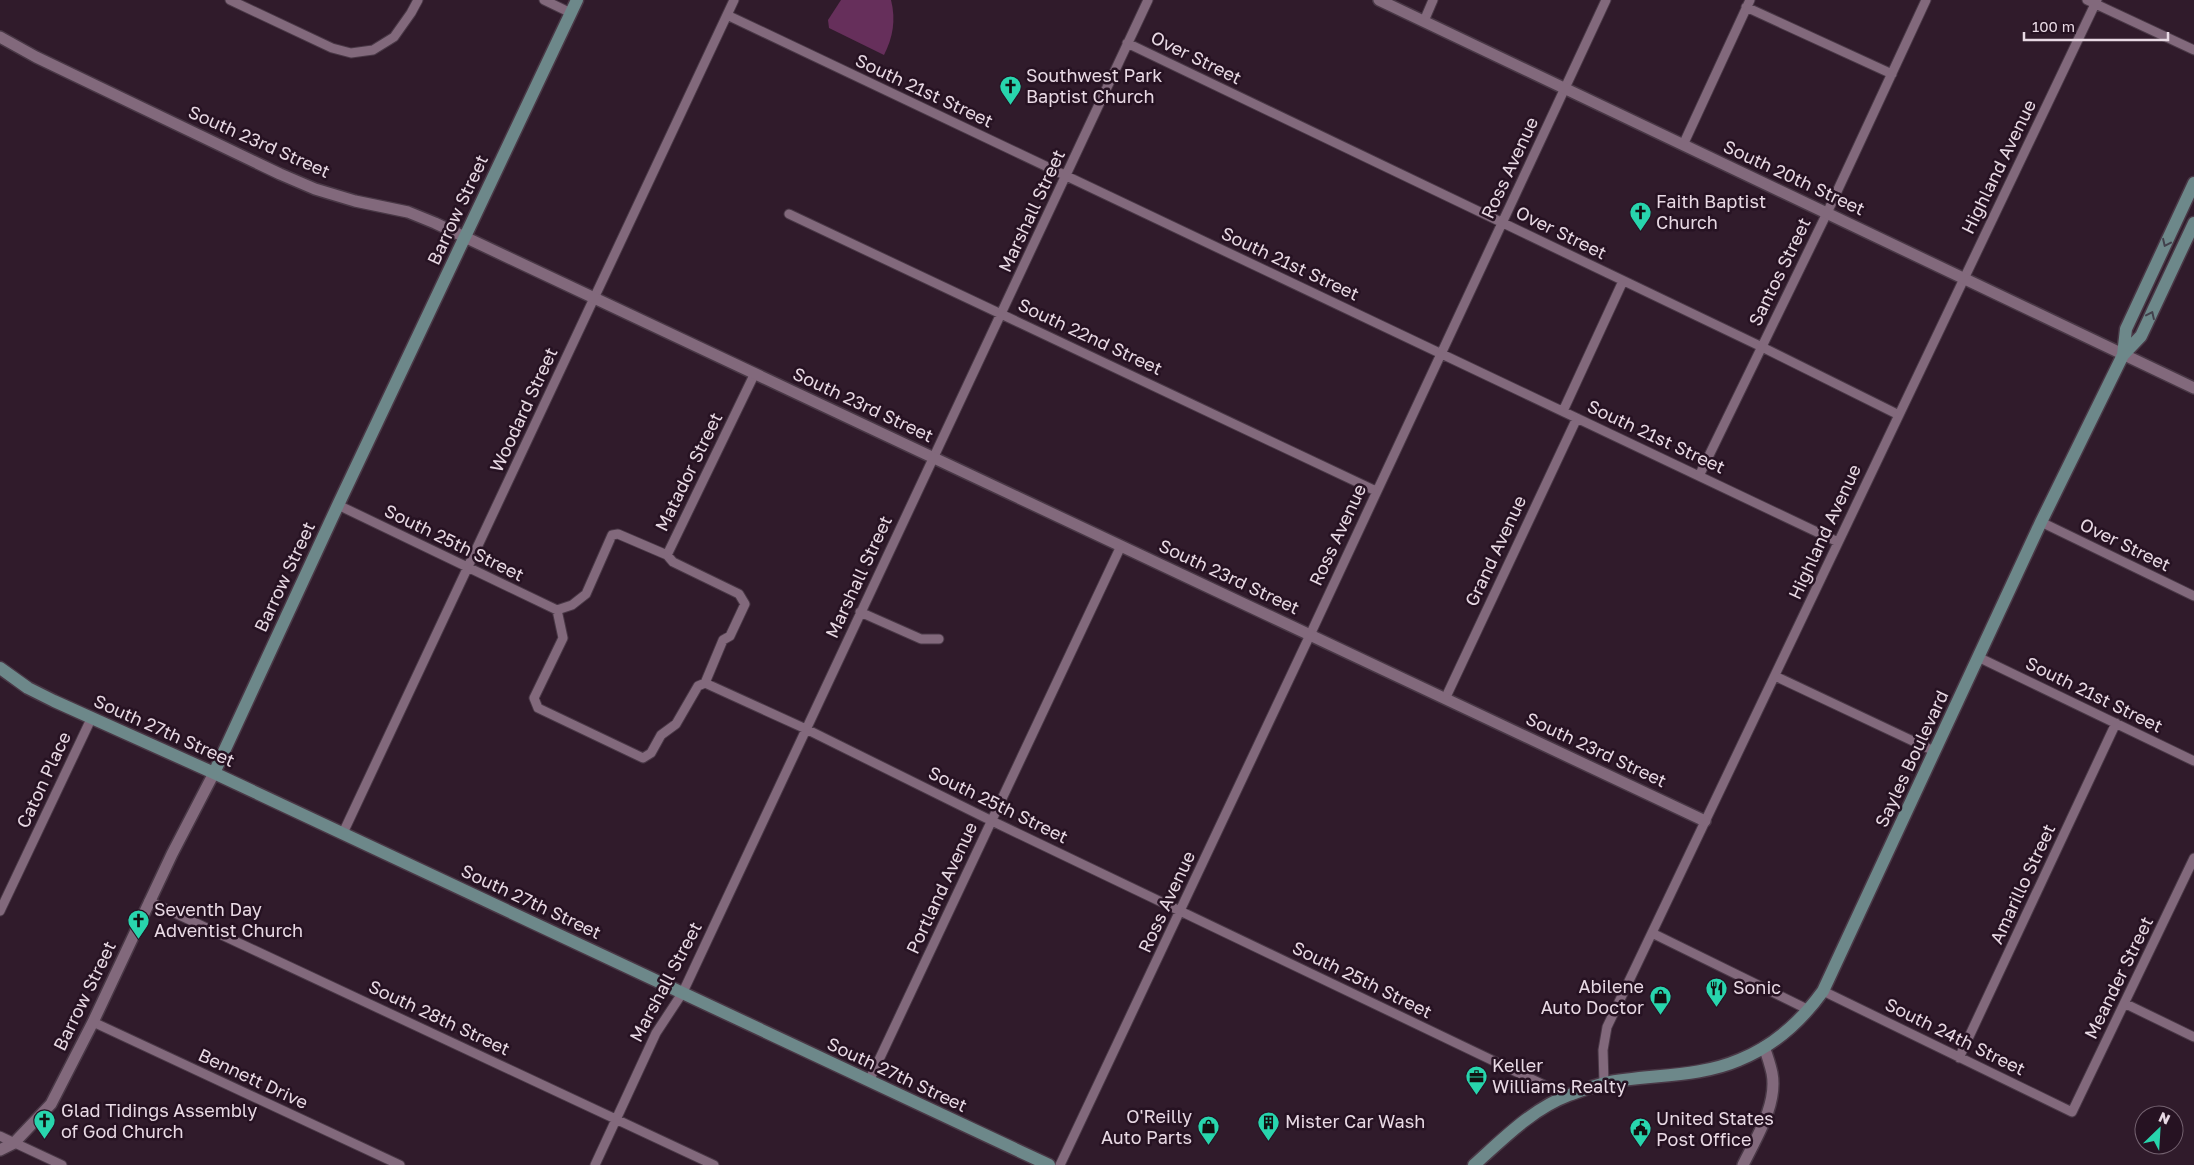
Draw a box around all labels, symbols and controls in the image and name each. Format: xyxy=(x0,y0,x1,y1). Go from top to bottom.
scale bar xyxy=(2024,10,2168,42)
text: 100 m xyxy=(2032,17,2075,35)
street label: Over Street xyxy=(1147,26,1245,89)
street label: South 21st Street xyxy=(852,48,997,132)
place label: Southwest Park Baptist Church xyxy=(1026,64,1162,107)
church icon: Southwest Park Baptist Church xyxy=(998,74,1022,105)
street label: Highland Avenue xyxy=(1956,96,2040,237)
street label: South 23rd Street xyxy=(185,100,334,182)
street label: Ross Avenue xyxy=(1476,113,1542,222)
street label: South 20th Street xyxy=(1720,135,1869,220)
street label: Marshall Street xyxy=(993,146,1069,275)
street label: Barrow Street xyxy=(422,151,492,268)
place label: Faith Baptist Church xyxy=(1656,190,1766,233)
church icon: Faith Baptist Church xyxy=(1628,200,1652,231)
street label: Over Street xyxy=(1512,201,1610,264)
street label: Santos Street xyxy=(1743,214,1815,329)
street label: South 21st Street xyxy=(1218,221,1363,305)
one-way arrow xyxy=(2162,238,2172,247)
street label: South 22nd Street xyxy=(1015,293,1166,379)
one-way arrow xyxy=(2144,311,2155,320)
street label: Woodard Street xyxy=(485,344,562,475)
street label: South 23rd Street xyxy=(790,362,937,446)
street label: South 21st Street xyxy=(1584,394,1729,478)
street label: Matador Street xyxy=(650,409,726,535)
street label: Highland Avenue xyxy=(1783,460,1865,603)
street label: Ross Avenue xyxy=(1304,480,1370,589)
street label: Grand Avenue xyxy=(1460,492,1530,610)
street label: South 25th Street xyxy=(381,499,528,586)
street label: Marshall Street xyxy=(820,512,896,641)
street label: Over Street xyxy=(2076,513,2174,576)
street label: Barrow Street xyxy=(249,518,319,635)
street label: South 23rd Street xyxy=(1156,534,1303,618)
street label: South 21st Street xyxy=(2022,651,2167,737)
street label: Sayles Boulevard xyxy=(1870,687,1952,831)
street label: South 27th Street xyxy=(90,689,238,771)
street label: South 23rd Street xyxy=(1523,707,1670,791)
street label: Caton Place xyxy=(11,728,75,831)
street label: South 25th Street xyxy=(925,761,1072,848)
street label: Portland Avenue xyxy=(901,818,981,957)
street label: Amarillo Street xyxy=(1985,820,2060,947)
street label: Ross Avenue xyxy=(1133,847,1199,956)
street label: South 27th Street xyxy=(458,859,605,943)
place label: Seventh Day Adventist Church xyxy=(154,898,303,941)
church icon: Seventh Day Adventist Church xyxy=(126,908,150,939)
street label: Meander Street xyxy=(2079,913,2157,1042)
street label: Marshall Street xyxy=(624,918,706,1045)
street label: South 25th Street xyxy=(1289,936,1436,1023)
street label: Barrow Street xyxy=(48,937,120,1054)
street label: South 28th Street xyxy=(365,975,514,1059)
place label: Abilene Auto Doctor xyxy=(1541,975,1644,1018)
restaurant icon: Sonic xyxy=(1705,976,1729,1007)
place label: Sonic xyxy=(1733,976,1781,998)
shop icon: Abilene Auto Doctor xyxy=(1648,985,1672,1016)
street label: South 24th Street xyxy=(1882,993,2029,1080)
street label: South 27th Street xyxy=(824,1032,971,1116)
street label: Bennett Drive xyxy=(195,1043,312,1113)
place label: Keller Williams Realty xyxy=(1492,1054,1626,1097)
office icon: Keller Williams Realty xyxy=(1464,1064,1488,1095)
place label: Glad Tidings Assembly of God Church xyxy=(61,1099,257,1142)
place label: O'Reilly Auto Parts xyxy=(1101,1105,1192,1148)
north arrow xyxy=(2134,1105,2184,1155)
place label: United States Post Office xyxy=(1656,1107,1774,1150)
text: N xyxy=(2156,1108,2173,1128)
church icon: Glad Tidings Assembly of God Church xyxy=(33,1109,57,1140)
building icon: Mister Car Wash xyxy=(1257,1110,1281,1141)
place label: Mister Car Wash xyxy=(1285,1110,1425,1132)
shop icon: O'Reilly Auto Parts xyxy=(1196,1115,1220,1146)
public building icon: United States Post Office xyxy=(1628,1117,1652,1148)

